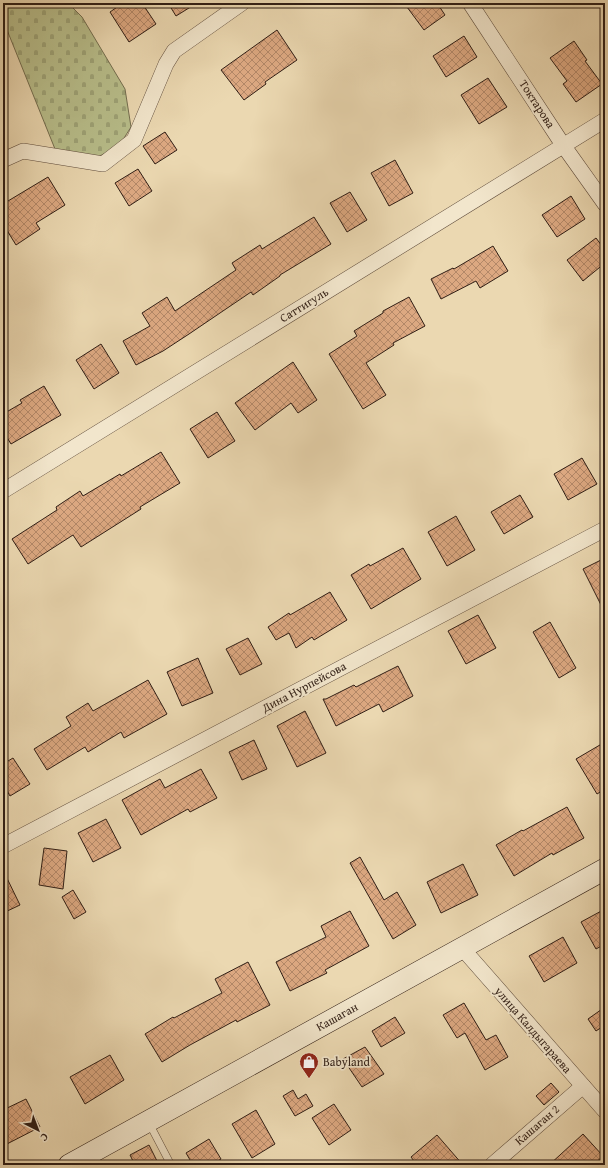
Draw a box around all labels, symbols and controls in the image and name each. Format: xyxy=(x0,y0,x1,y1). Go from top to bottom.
street label: Токтарова xyxy=(515,76,560,132)
street label: Саттигуль xyxy=(276,283,332,326)
street label: Дина Нурпейсова xyxy=(258,657,349,716)
street label: улица Калдыгараева xyxy=(490,982,576,1077)
street label: Кашаган xyxy=(313,998,361,1035)
shop icon: Babyland xyxy=(298,1051,320,1079)
place label: Babyland xyxy=(323,1053,370,1070)
street label: Кашаган 2 xyxy=(511,1100,563,1149)
north arrow xyxy=(18,1110,58,1150)
text: С xyxy=(37,1129,52,1145)

